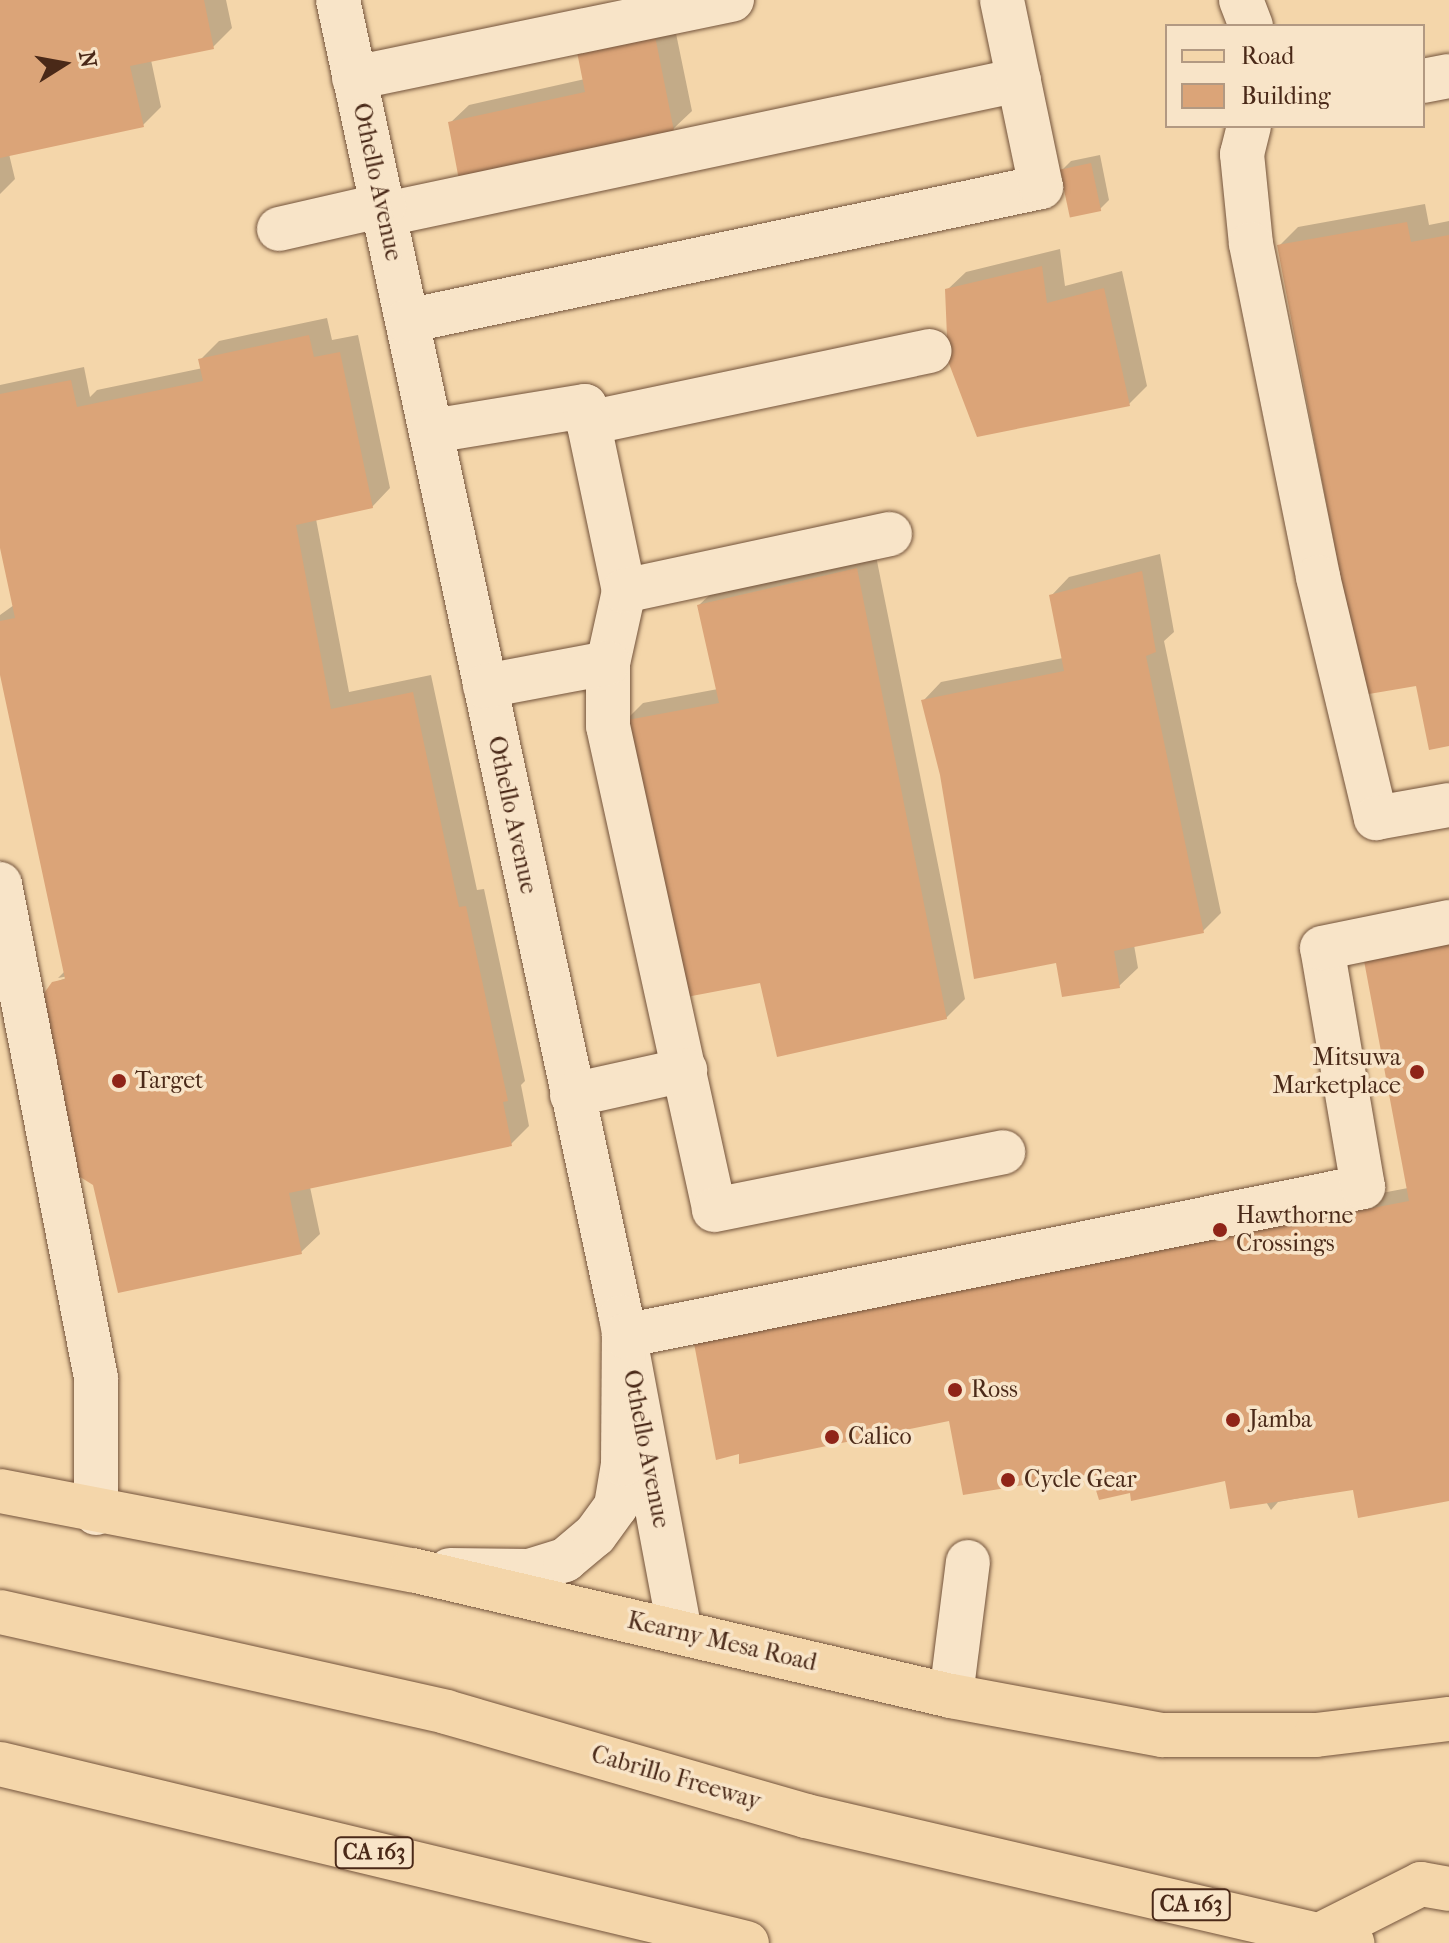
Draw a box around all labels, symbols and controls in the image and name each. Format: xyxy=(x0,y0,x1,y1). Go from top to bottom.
north arrow xyxy=(24,24,104,104)
legend xyxy=(1165,24,1425,128)
text: Road xyxy=(1241,42,1294,70)
text: N xyxy=(73,49,102,70)
text: Building xyxy=(1241,82,1331,110)
street label: Othello Avenue xyxy=(346,100,408,264)
street label: Othello Avenue xyxy=(481,733,543,897)
place label: Mitsuwa Marketplace xyxy=(1273,1044,1401,1100)
marker: Mitsuwa Marketplace xyxy=(1408,1063,1426,1081)
place label: Target xyxy=(135,1067,204,1095)
marker: Target xyxy=(110,1072,128,1090)
place label: Hawthorne Crossings xyxy=(1236,1202,1353,1258)
marker: Hawthorne Crossings xyxy=(1211,1221,1229,1239)
street label: Othello Avenue xyxy=(617,1367,675,1531)
place label: Ross xyxy=(971,1376,1018,1404)
marker: Ross xyxy=(946,1381,964,1399)
place label: Jamba xyxy=(1249,1406,1312,1434)
marker: Jamba xyxy=(1224,1411,1242,1429)
place label: Calico xyxy=(848,1423,912,1451)
marker: Calico xyxy=(823,1428,841,1446)
place label: Cycle Gear xyxy=(1024,1466,1137,1494)
marker: Cycle Gear xyxy=(999,1471,1017,1489)
street label: Kearny Mesa Road xyxy=(625,1606,819,1678)
street label: Cabrillo Freeway xyxy=(588,1740,764,1816)
road number: CA 163 xyxy=(334,1835,414,1871)
road number: CA 163 xyxy=(1151,1887,1231,1923)

